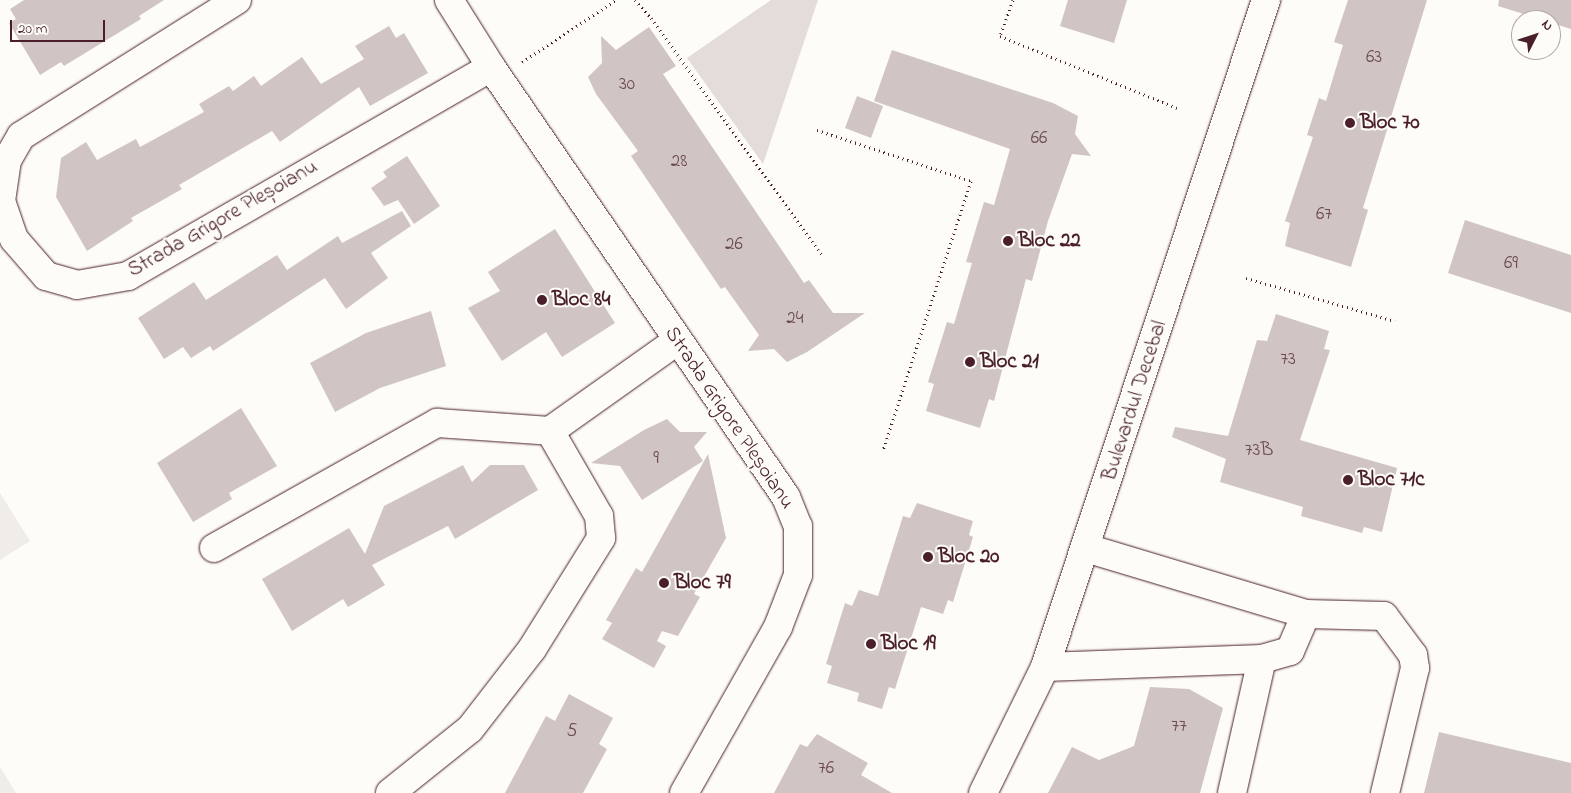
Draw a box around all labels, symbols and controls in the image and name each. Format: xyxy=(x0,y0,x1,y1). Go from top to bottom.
scale bar xyxy=(12,10,108,42)
north arrow xyxy=(1511,10,1561,60)
text: N xyxy=(1536,15,1558,36)
text: 20 m xyxy=(18,18,47,40)
house number: 63 xyxy=(1366,47,1382,69)
house number: 30 xyxy=(619,74,635,96)
place label: Bloc 70 xyxy=(1360,110,1420,136)
marker: Bloc 70 xyxy=(1344,117,1356,129)
house number: 66 xyxy=(1031,128,1047,150)
house number: 28 xyxy=(671,151,687,173)
street label: Strada Grigore Pleșoianu xyxy=(124,154,322,284)
house number: 67 xyxy=(1316,204,1332,226)
place label: Bloc 22 xyxy=(1018,228,1081,254)
house number: 26 xyxy=(725,234,743,256)
marker: Bloc 22 xyxy=(1002,235,1014,247)
house number: 69 xyxy=(1504,253,1518,275)
place label: Bloc 84 xyxy=(552,287,610,313)
marker: Bloc 84 xyxy=(536,294,548,306)
house number: 24 xyxy=(786,308,804,330)
street label: Bulevardul Decebal xyxy=(1097,318,1173,484)
street label: Strada Grigore Pleșoianu xyxy=(659,322,799,514)
place label: Bloc 21 xyxy=(980,349,1039,375)
house number: 73 xyxy=(1280,349,1296,371)
marker: Bloc 21 xyxy=(964,356,976,368)
house number: 73B xyxy=(1245,440,1273,462)
house number: 9 xyxy=(653,448,659,470)
place label: Bloc 71c xyxy=(1358,467,1425,493)
marker: Bloc 71c xyxy=(1342,474,1354,486)
place label: Bloc 20 xyxy=(938,544,999,570)
marker: Bloc 20 xyxy=(922,551,934,563)
place label: Bloc 79 xyxy=(674,570,731,596)
marker: Bloc 79 xyxy=(658,577,670,589)
place label: Bloc 19 xyxy=(881,631,936,657)
marker: Bloc 19 xyxy=(865,638,877,650)
house number: 77 xyxy=(1171,716,1187,738)
house number: 5 xyxy=(567,721,577,743)
house number: 76 xyxy=(818,758,834,780)

